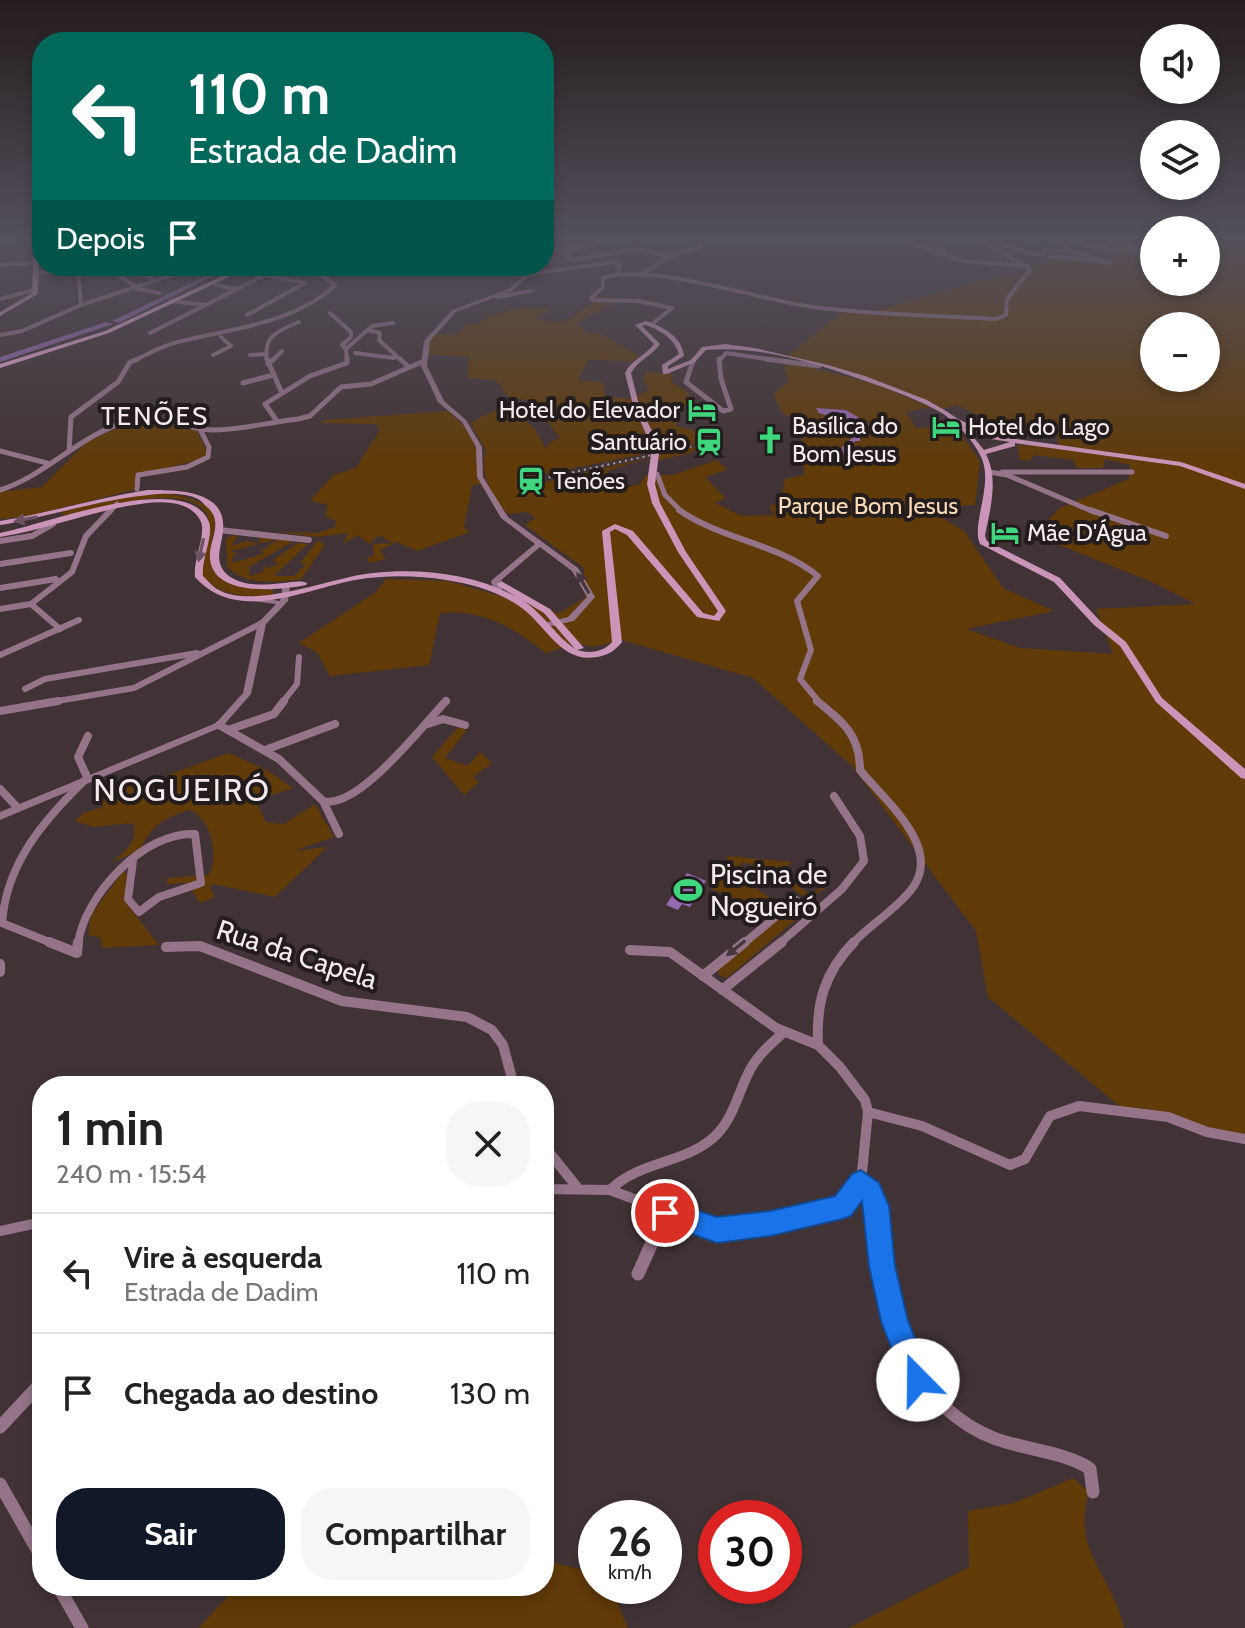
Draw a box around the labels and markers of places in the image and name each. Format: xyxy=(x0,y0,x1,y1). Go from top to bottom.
place label: Hotel do Elevador xyxy=(499,395,680,424)
hotel icon: Hotel do Elevador xyxy=(687,395,717,425)
place label: Basílica do Bom Jesus xyxy=(792,411,898,468)
hotel icon: Hotel do Lago xyxy=(931,412,961,442)
place label: Hotel do Lago xyxy=(968,412,1110,441)
church icon: Basílica do Bom Jesus xyxy=(755,425,785,455)
place label: Santuário xyxy=(590,427,687,456)
station icon: Santuário xyxy=(694,427,724,457)
station icon: Tenões xyxy=(516,466,546,496)
place label: Tenões xyxy=(553,466,625,495)
hotel icon: Mãe D'Água xyxy=(990,518,1020,548)
place label: Mãe D'Água xyxy=(1027,518,1147,547)
place label: Piscina de Nogueiró xyxy=(710,857,827,923)
sports icon: Piscina de Nogueiró xyxy=(673,875,703,905)
pin xyxy=(631,1179,699,1247)

